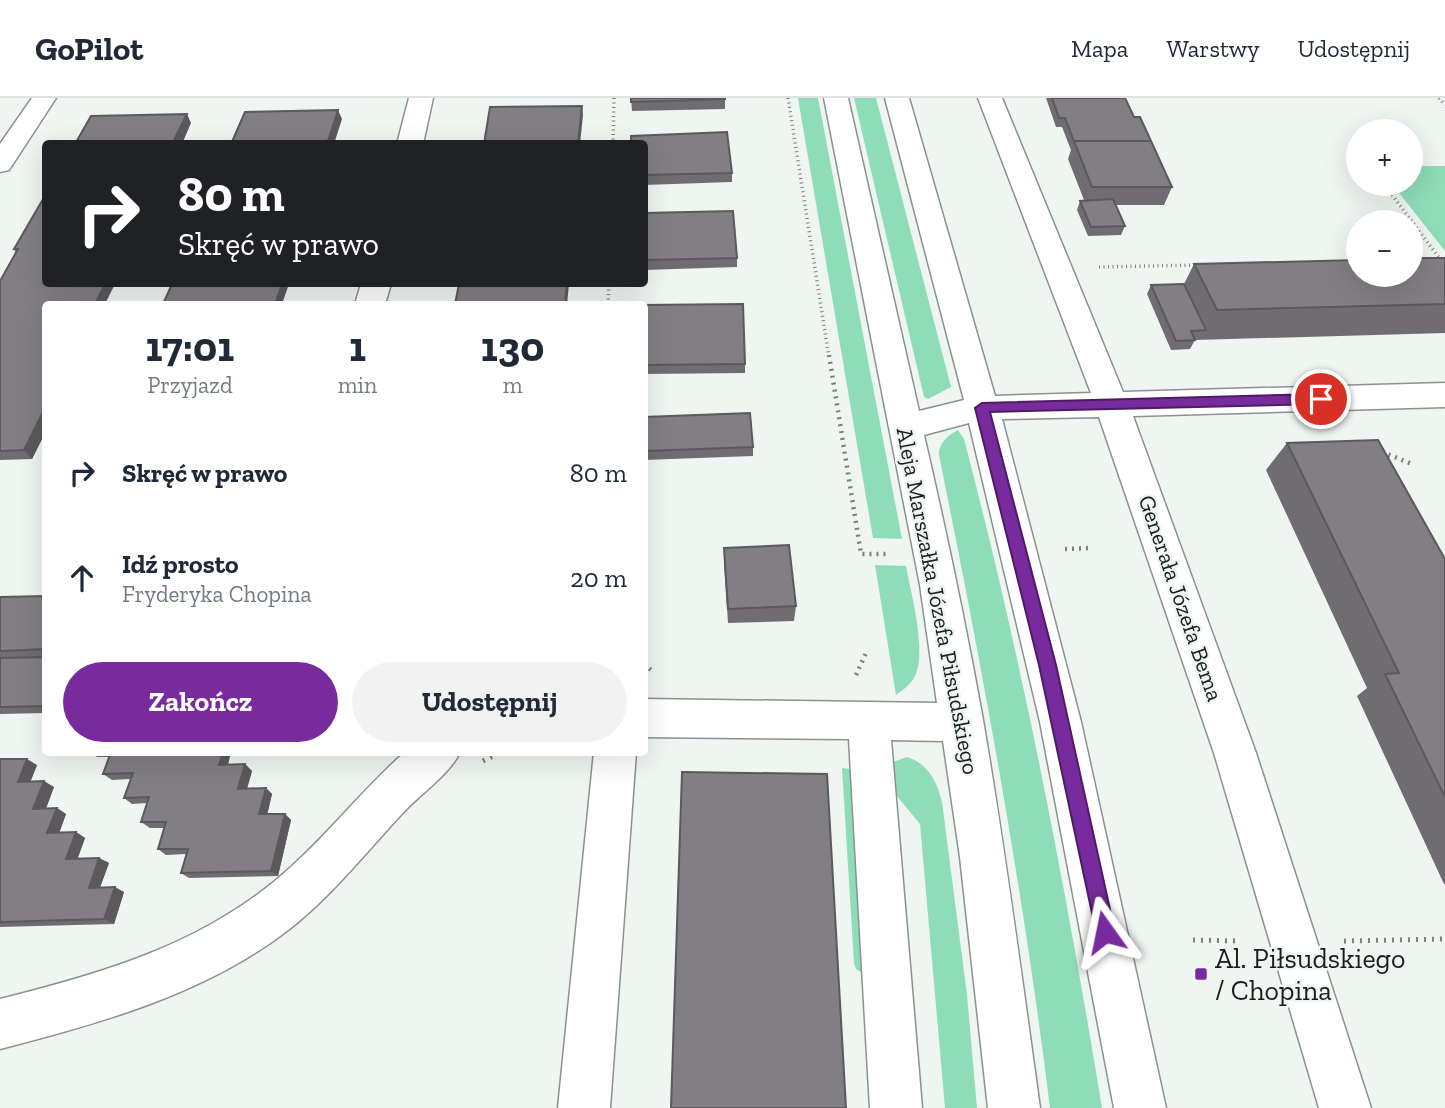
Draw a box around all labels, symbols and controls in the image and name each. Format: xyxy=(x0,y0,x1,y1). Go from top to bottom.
text: GoPilot xyxy=(35,29,143,68)
text: Mapa xyxy=(1071,34,1128,63)
text: Warstwy xyxy=(1166,34,1260,63)
text: Udostępnij xyxy=(1298,34,1410,63)
map controls xyxy=(1346,119,1423,287)
button: + xyxy=(1346,119,1423,196)
text: 80 m xyxy=(178,165,285,224)
icon: right xyxy=(63,168,154,259)
button: − xyxy=(1346,210,1423,287)
text: Skręć w prawo xyxy=(178,225,379,263)
text: 17:01 xyxy=(146,321,234,372)
text: 1 xyxy=(349,321,366,372)
text: 130 xyxy=(481,321,544,372)
pin xyxy=(1291,369,1351,429)
text: Przyjazd xyxy=(147,371,233,399)
text: min xyxy=(338,371,377,399)
text: m xyxy=(503,371,523,399)
icon: arrive xyxy=(1302,380,1340,418)
street label: Aleja Marszałka Józefa Piłsudskiego xyxy=(891,425,985,777)
icon: right xyxy=(63,454,101,492)
text: Skręć w prawo xyxy=(122,457,287,489)
text: 80 m xyxy=(570,457,627,489)
street label: Generała Józefa Bema xyxy=(1133,491,1229,705)
text: Idź prosto xyxy=(122,548,239,580)
icon: ahead xyxy=(63,559,101,597)
text: 20 m xyxy=(570,562,627,594)
text: Fryderyka Chopina xyxy=(122,580,312,608)
button: Zakończ xyxy=(63,662,338,742)
button: Udostępnij xyxy=(352,662,627,742)
position arrow xyxy=(1068,895,1142,969)
place label: Al. Piłsudskiego / Chopina xyxy=(1215,942,1405,1007)
marker: Al. Piłsudskiego / Chopina xyxy=(1193,966,1209,982)

